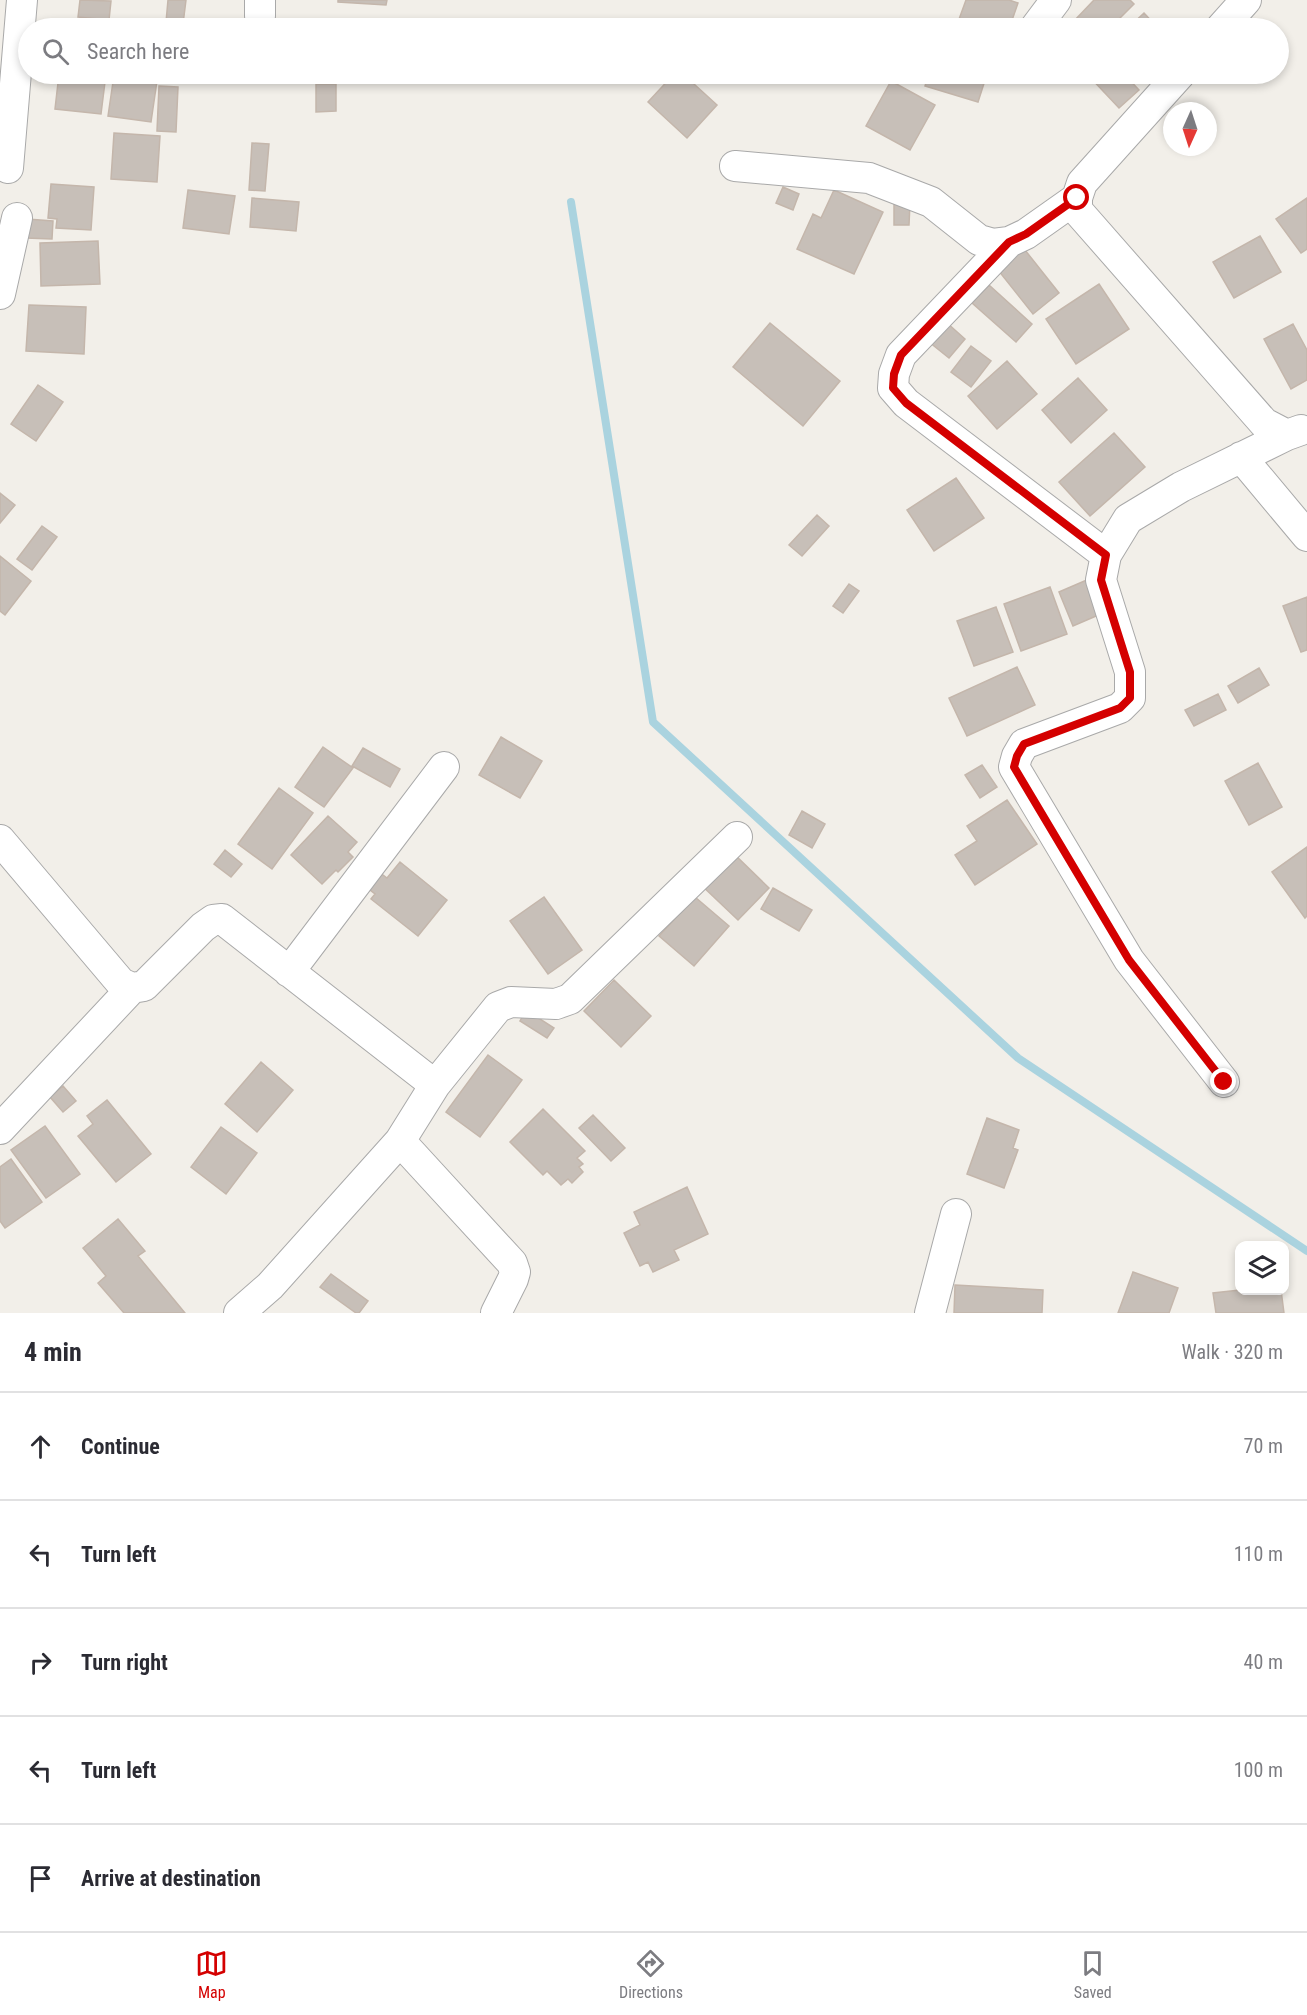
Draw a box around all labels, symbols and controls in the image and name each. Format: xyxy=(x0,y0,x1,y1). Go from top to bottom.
search box xyxy=(18,18,1289,84)
icon: search xyxy=(39,35,72,68)
text: Search here xyxy=(87,39,189,64)
north arrow xyxy=(1163,102,1217,156)
route start xyxy=(1063,184,1089,210)
route end xyxy=(1210,1068,1236,1094)
map controls xyxy=(1235,1241,1289,1295)
button: layers xyxy=(1235,1241,1289,1295)
text: 4 min xyxy=(24,1337,82,1367)
text: Walk · 320 m xyxy=(1182,1340,1283,1364)
icon: ahead xyxy=(24,1430,57,1463)
text: Continue xyxy=(81,1434,160,1459)
text: 70 m xyxy=(1244,1434,1283,1458)
icon: left xyxy=(24,1538,57,1571)
text: Turn left xyxy=(81,1542,156,1567)
text: 110 m xyxy=(1234,1542,1283,1566)
icon: right xyxy=(24,1646,57,1679)
text: Turn right xyxy=(81,1650,168,1675)
text: 40 m xyxy=(1244,1650,1283,1674)
icon: left xyxy=(24,1754,57,1787)
text: Turn left xyxy=(81,1758,156,1783)
text: 100 m xyxy=(1234,1758,1283,1782)
icon: arrive xyxy=(24,1862,57,1895)
text: Arrive at destination xyxy=(81,1866,261,1891)
tab: Map xyxy=(195,1947,228,2002)
tab: Directions xyxy=(619,1947,683,2002)
tab: Saved xyxy=(1074,1947,1112,2002)

